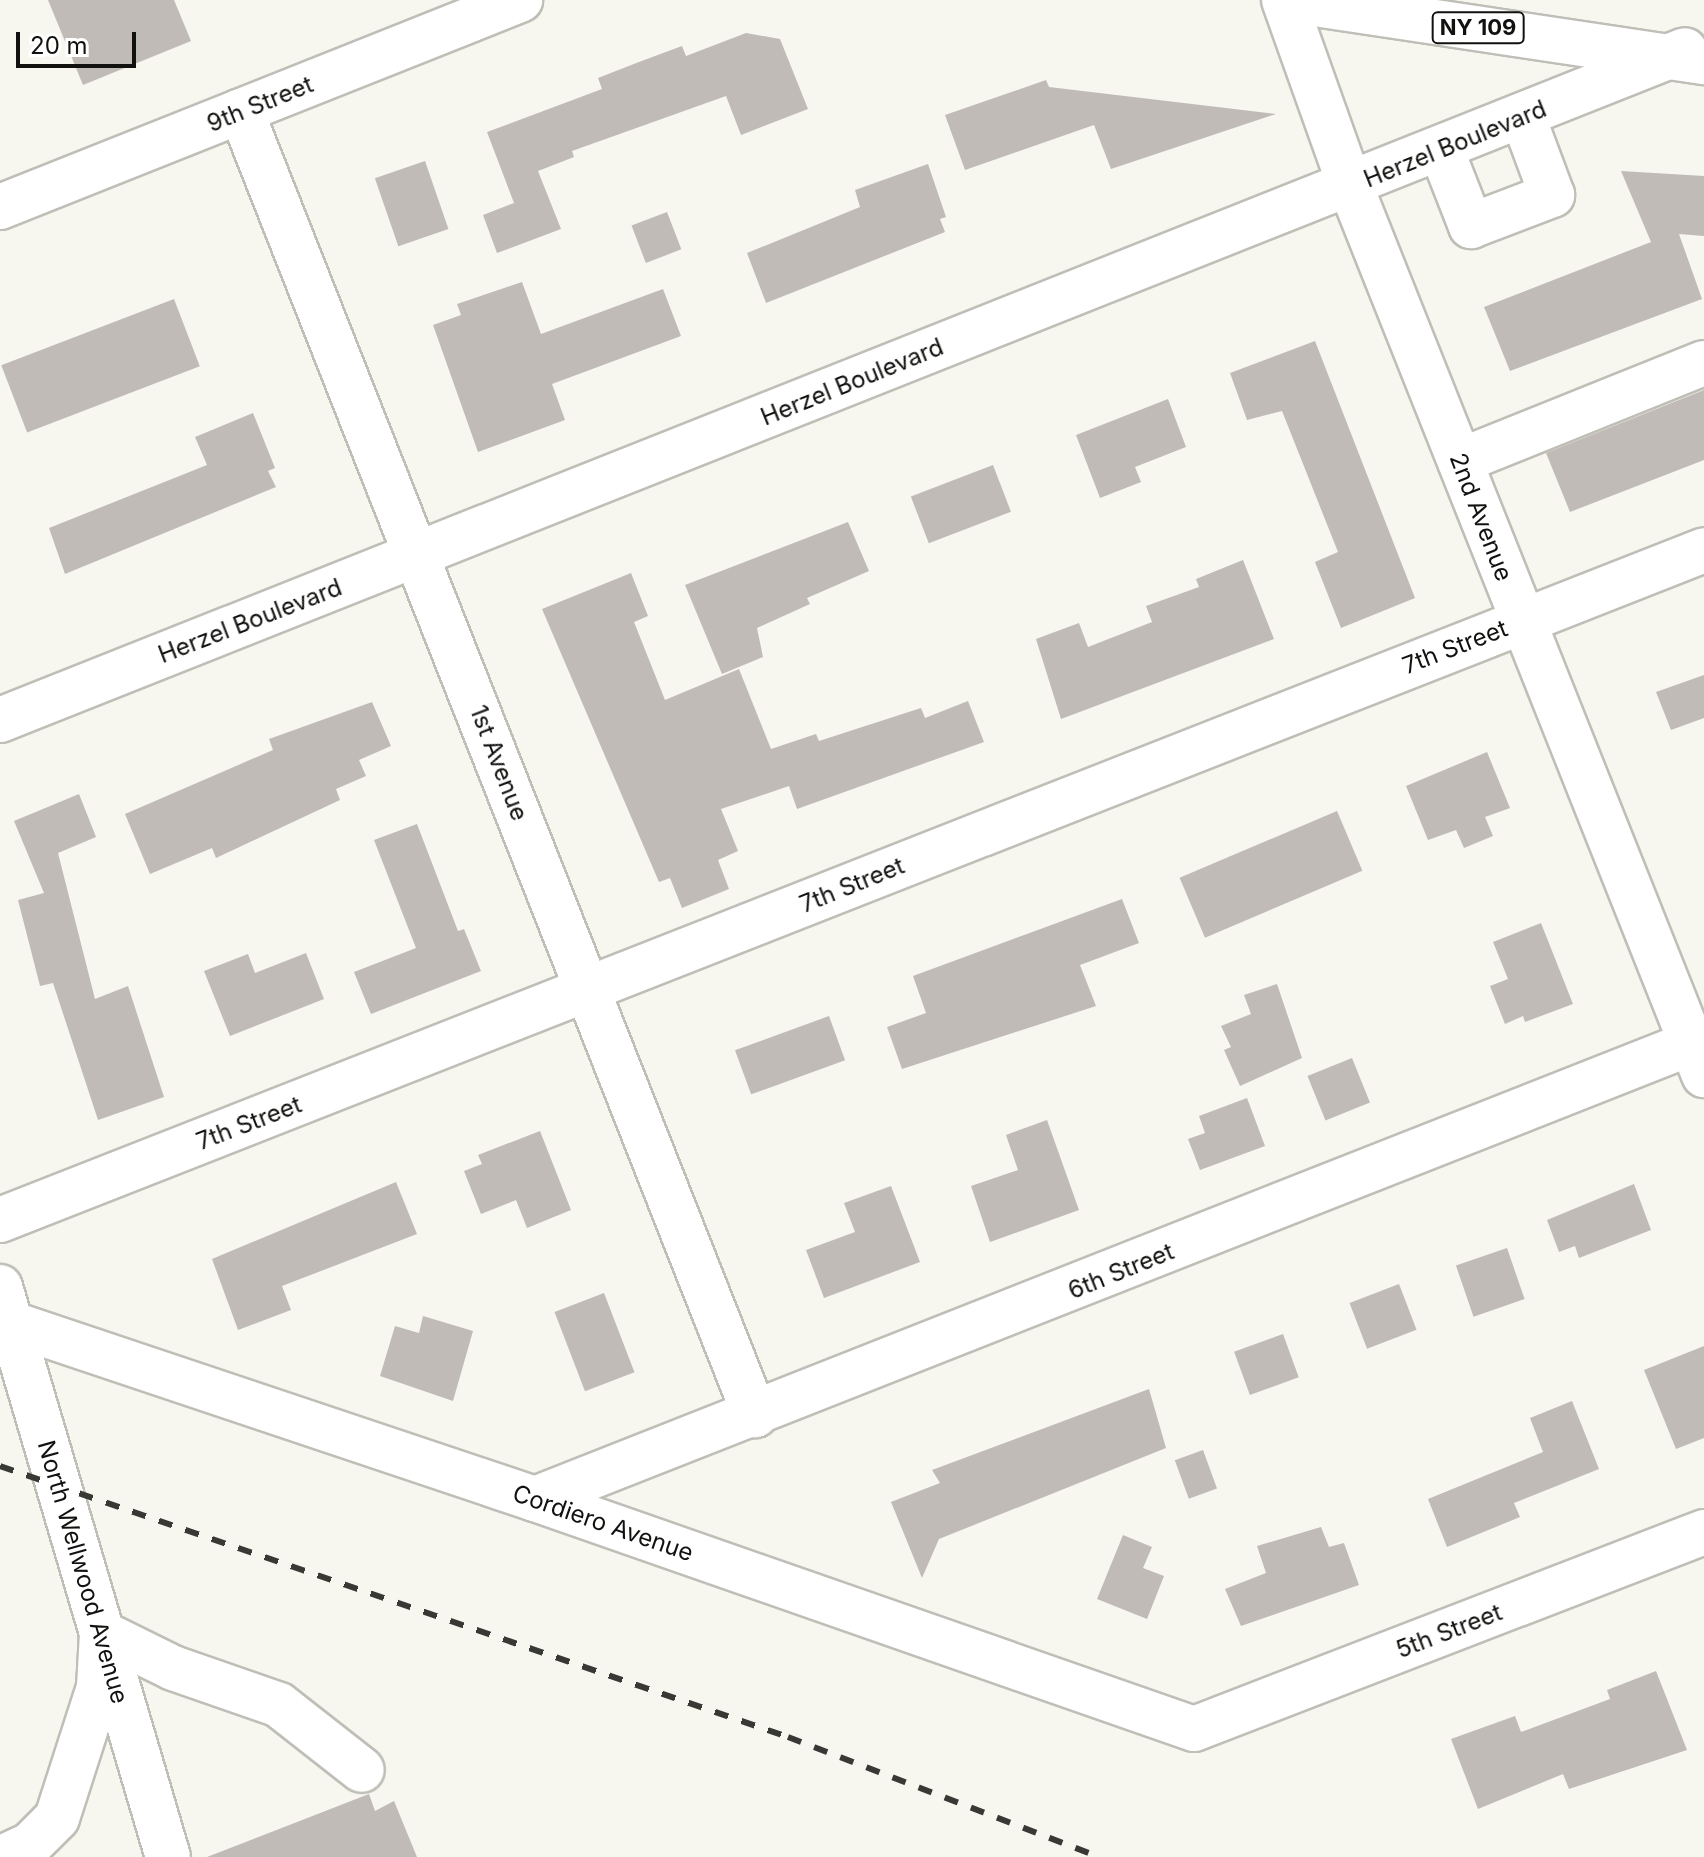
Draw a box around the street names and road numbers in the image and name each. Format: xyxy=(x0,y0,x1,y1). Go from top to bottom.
road number: NY 109 xyxy=(1430,10,1526,46)
street label: 9th Street xyxy=(203,70,317,138)
street label: Herzel Boulevard xyxy=(1360,94,1550,194)
street label: Herzel Boulevard xyxy=(757,332,947,432)
street label: 2nd Avenue xyxy=(1443,449,1519,585)
street label: Herzel Boulevard xyxy=(154,573,346,669)
street label: 7th Street xyxy=(1398,614,1512,680)
street label: 1st Avenue xyxy=(464,701,534,825)
street label: 7th Street xyxy=(796,851,908,919)
street label: 7th Street xyxy=(192,1090,306,1156)
street label: 6th Street xyxy=(1064,1237,1178,1305)
street label: North Wellwood Avenue xyxy=(32,1437,134,1707)
street label: Cordiero Avenue xyxy=(509,1479,697,1567)
street label: 5th Street xyxy=(1392,1598,1506,1664)

